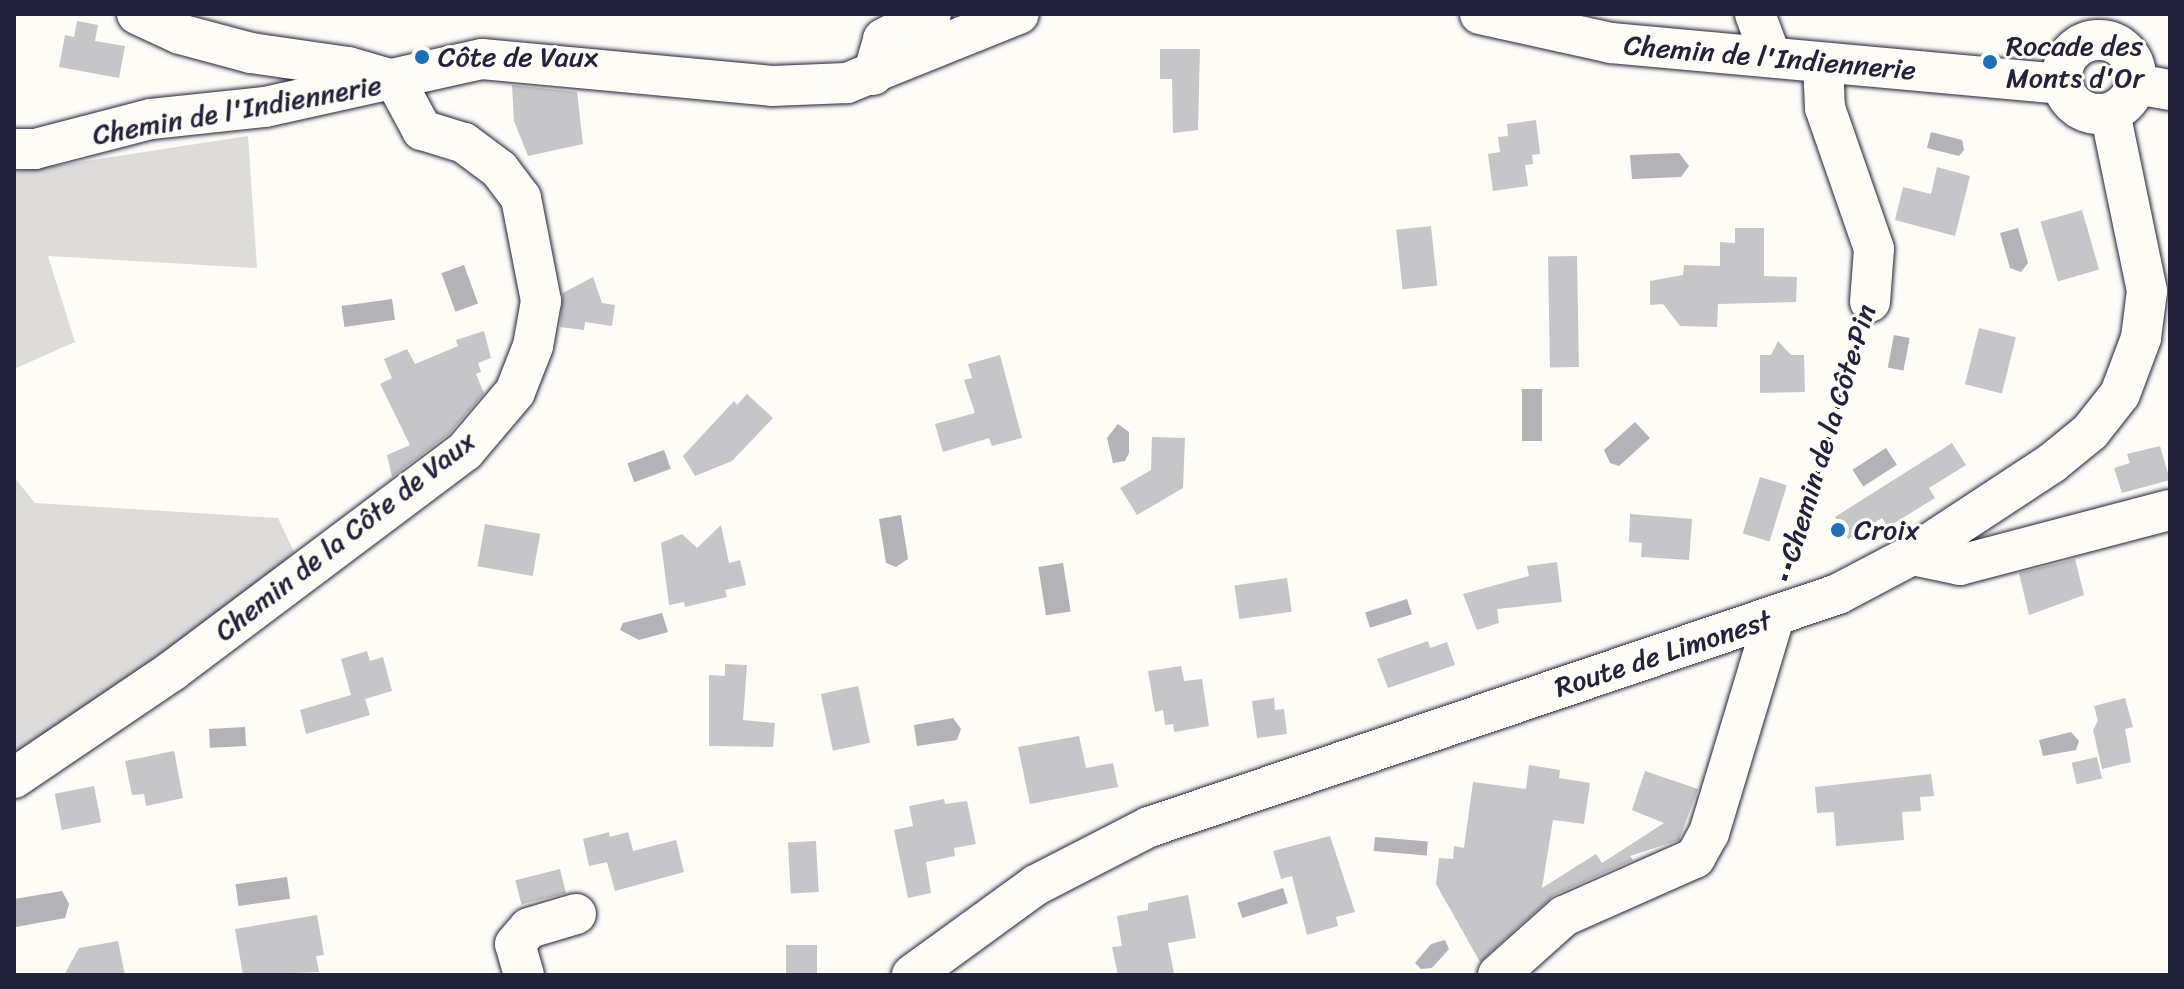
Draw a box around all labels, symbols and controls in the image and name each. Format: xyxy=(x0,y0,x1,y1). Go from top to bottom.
street label: Chemin de l'Indiennerie xyxy=(1622,28,1918,88)
place label: Rocade des Monts d'Or xyxy=(2006,29,2144,95)
place label: Côte de Vaux xyxy=(438,40,598,74)
marker: Côte de Vaux xyxy=(413,48,431,66)
marker: Rocade des Monts d'Or xyxy=(1981,53,1999,71)
street label: Chemin de l'Indiennerie xyxy=(90,68,384,152)
street label: Chemin de la Côte Pin xyxy=(1773,299,1883,567)
street label: Chemin de la Côte de Vaux xyxy=(207,423,483,649)
place label: Croix xyxy=(1854,513,1919,547)
marker: Croix xyxy=(1829,521,1847,539)
street label: Route de Limonest xyxy=(1551,603,1775,705)

